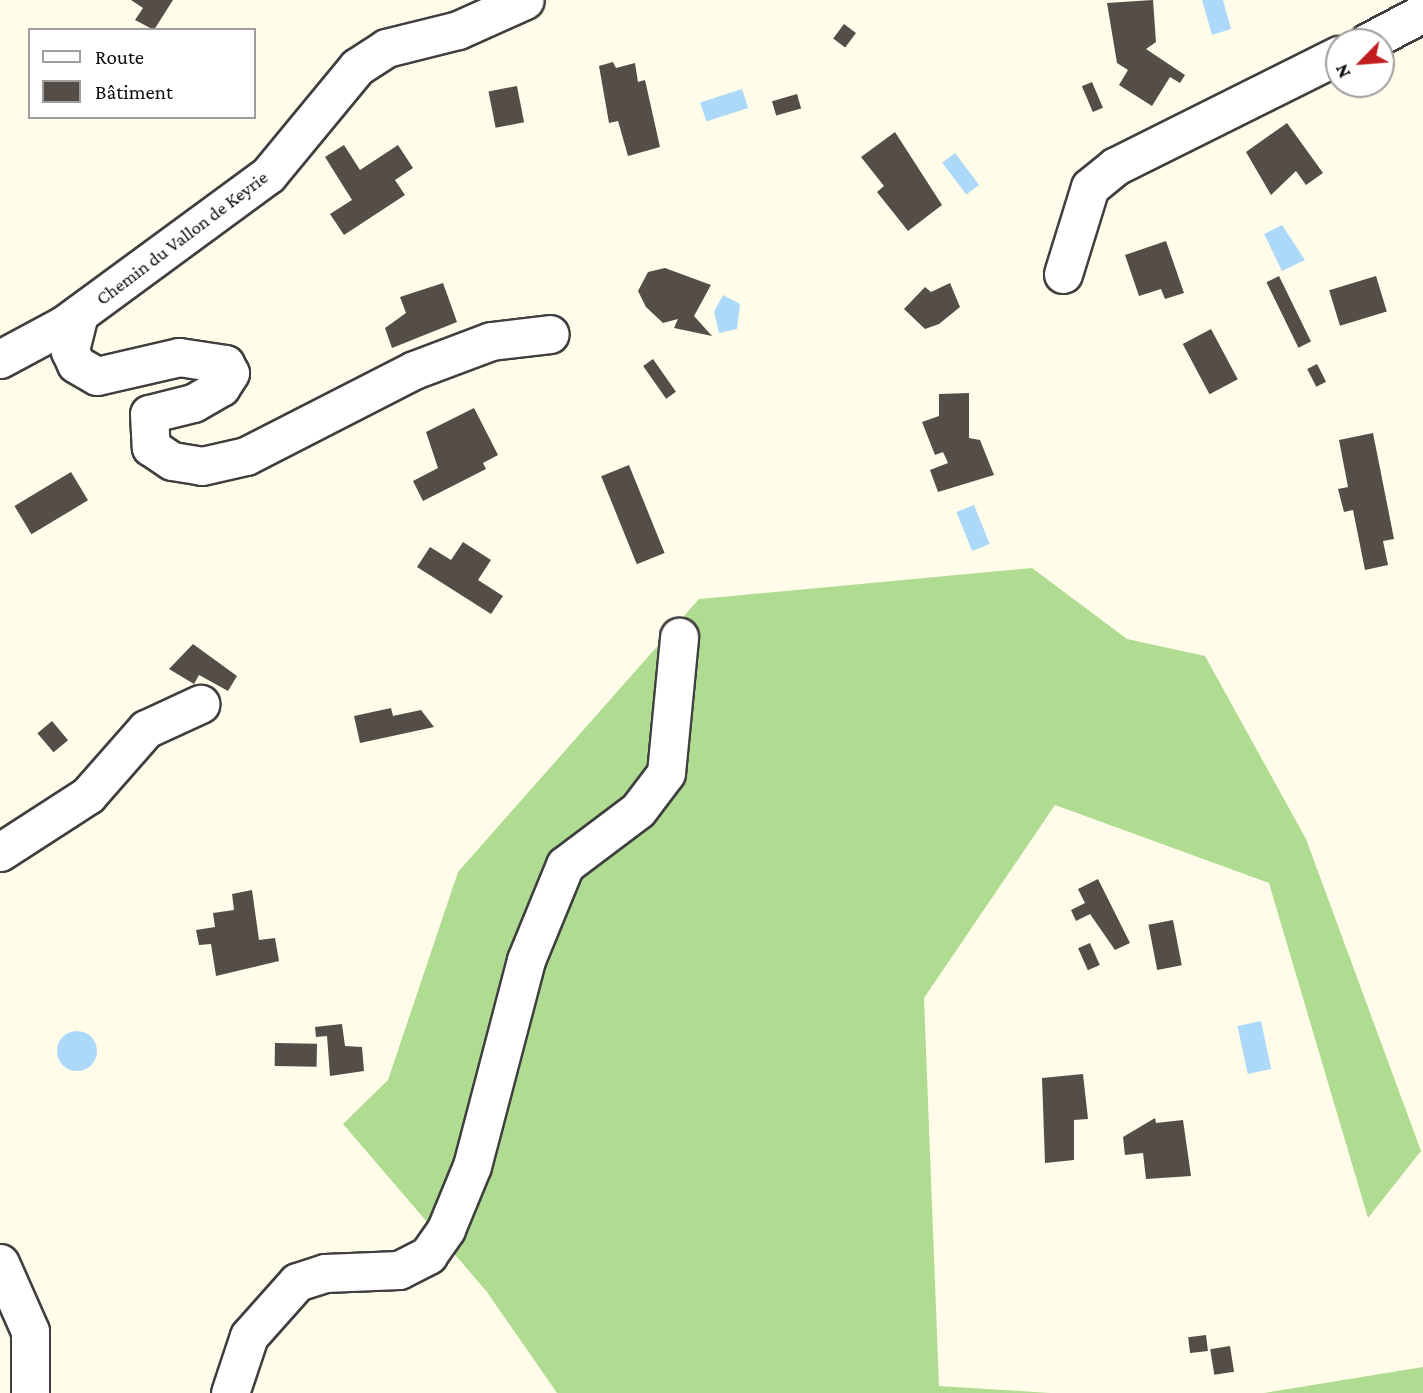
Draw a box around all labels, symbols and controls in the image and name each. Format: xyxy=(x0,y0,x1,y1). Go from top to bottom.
legend xyxy=(28,28,256,119)
north arrow xyxy=(1325,28,1395,98)
text: Route xyxy=(95,45,144,69)
text: N xyxy=(1330,61,1355,82)
text: Bâtiment xyxy=(95,80,173,104)
street label: Chemin du Vallon de Keyrie xyxy=(92,166,272,310)

